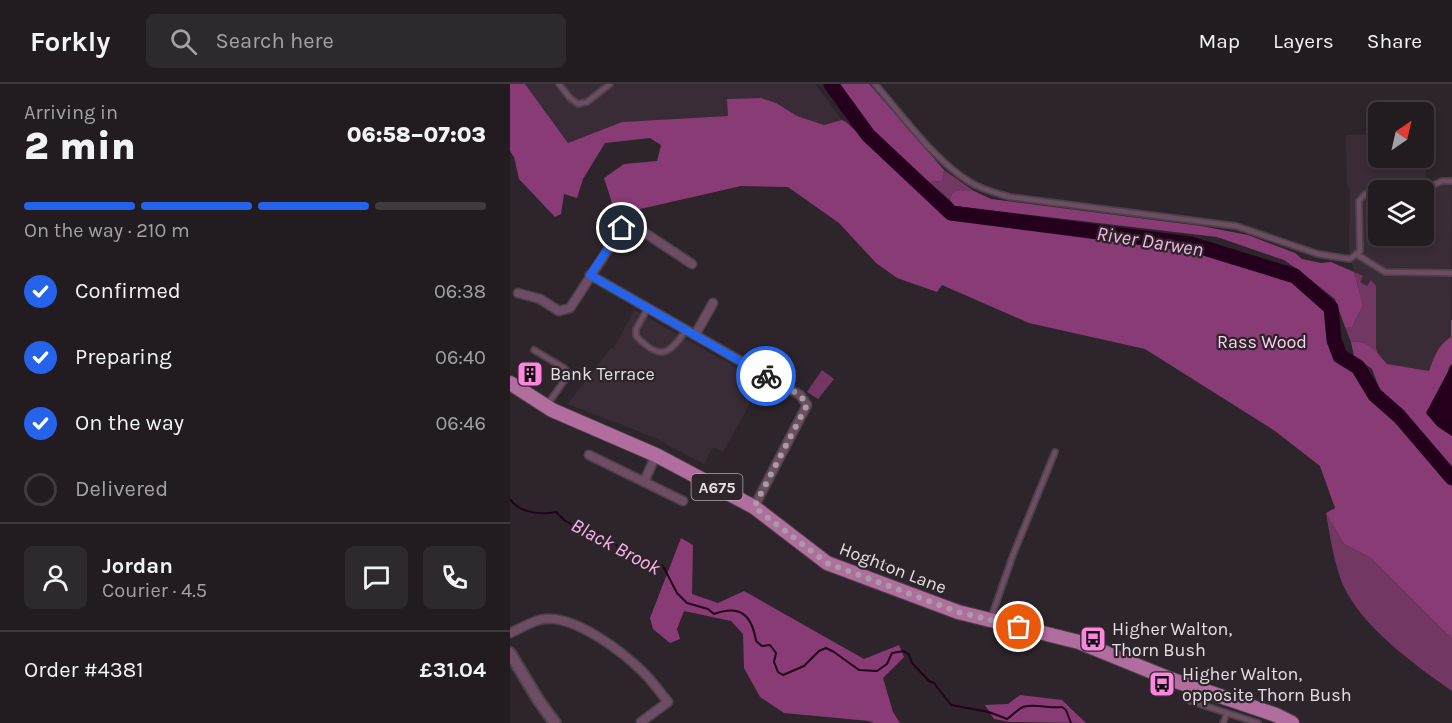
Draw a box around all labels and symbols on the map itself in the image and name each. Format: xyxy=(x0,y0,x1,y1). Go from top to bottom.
north arrow xyxy=(1368,102,1434,168)
pin xyxy=(596,202,647,253)
water label: River Darwen xyxy=(1095,222,1205,261)
park label: Rass Wood xyxy=(1217,331,1307,353)
courier xyxy=(736,346,796,406)
building icon: Bank Terrace xyxy=(515,359,545,389)
place label: Bank Terrace xyxy=(550,363,655,385)
road number: A675 xyxy=(692,474,742,500)
water label: Black Brook xyxy=(567,513,665,580)
street label: Hoghton Lane xyxy=(836,537,950,599)
pin xyxy=(993,601,1044,652)
place label: Higher Walton, Thorn Bush xyxy=(1112,618,1232,661)
bus stop icon: Higher Walton, Thorn Bush xyxy=(1078,624,1108,654)
place label: Higher Walton, opposite Thorn Bush xyxy=(1182,663,1352,706)
bus stop icon: Higher Walton, opposite Thorn Bush xyxy=(1147,669,1177,699)

